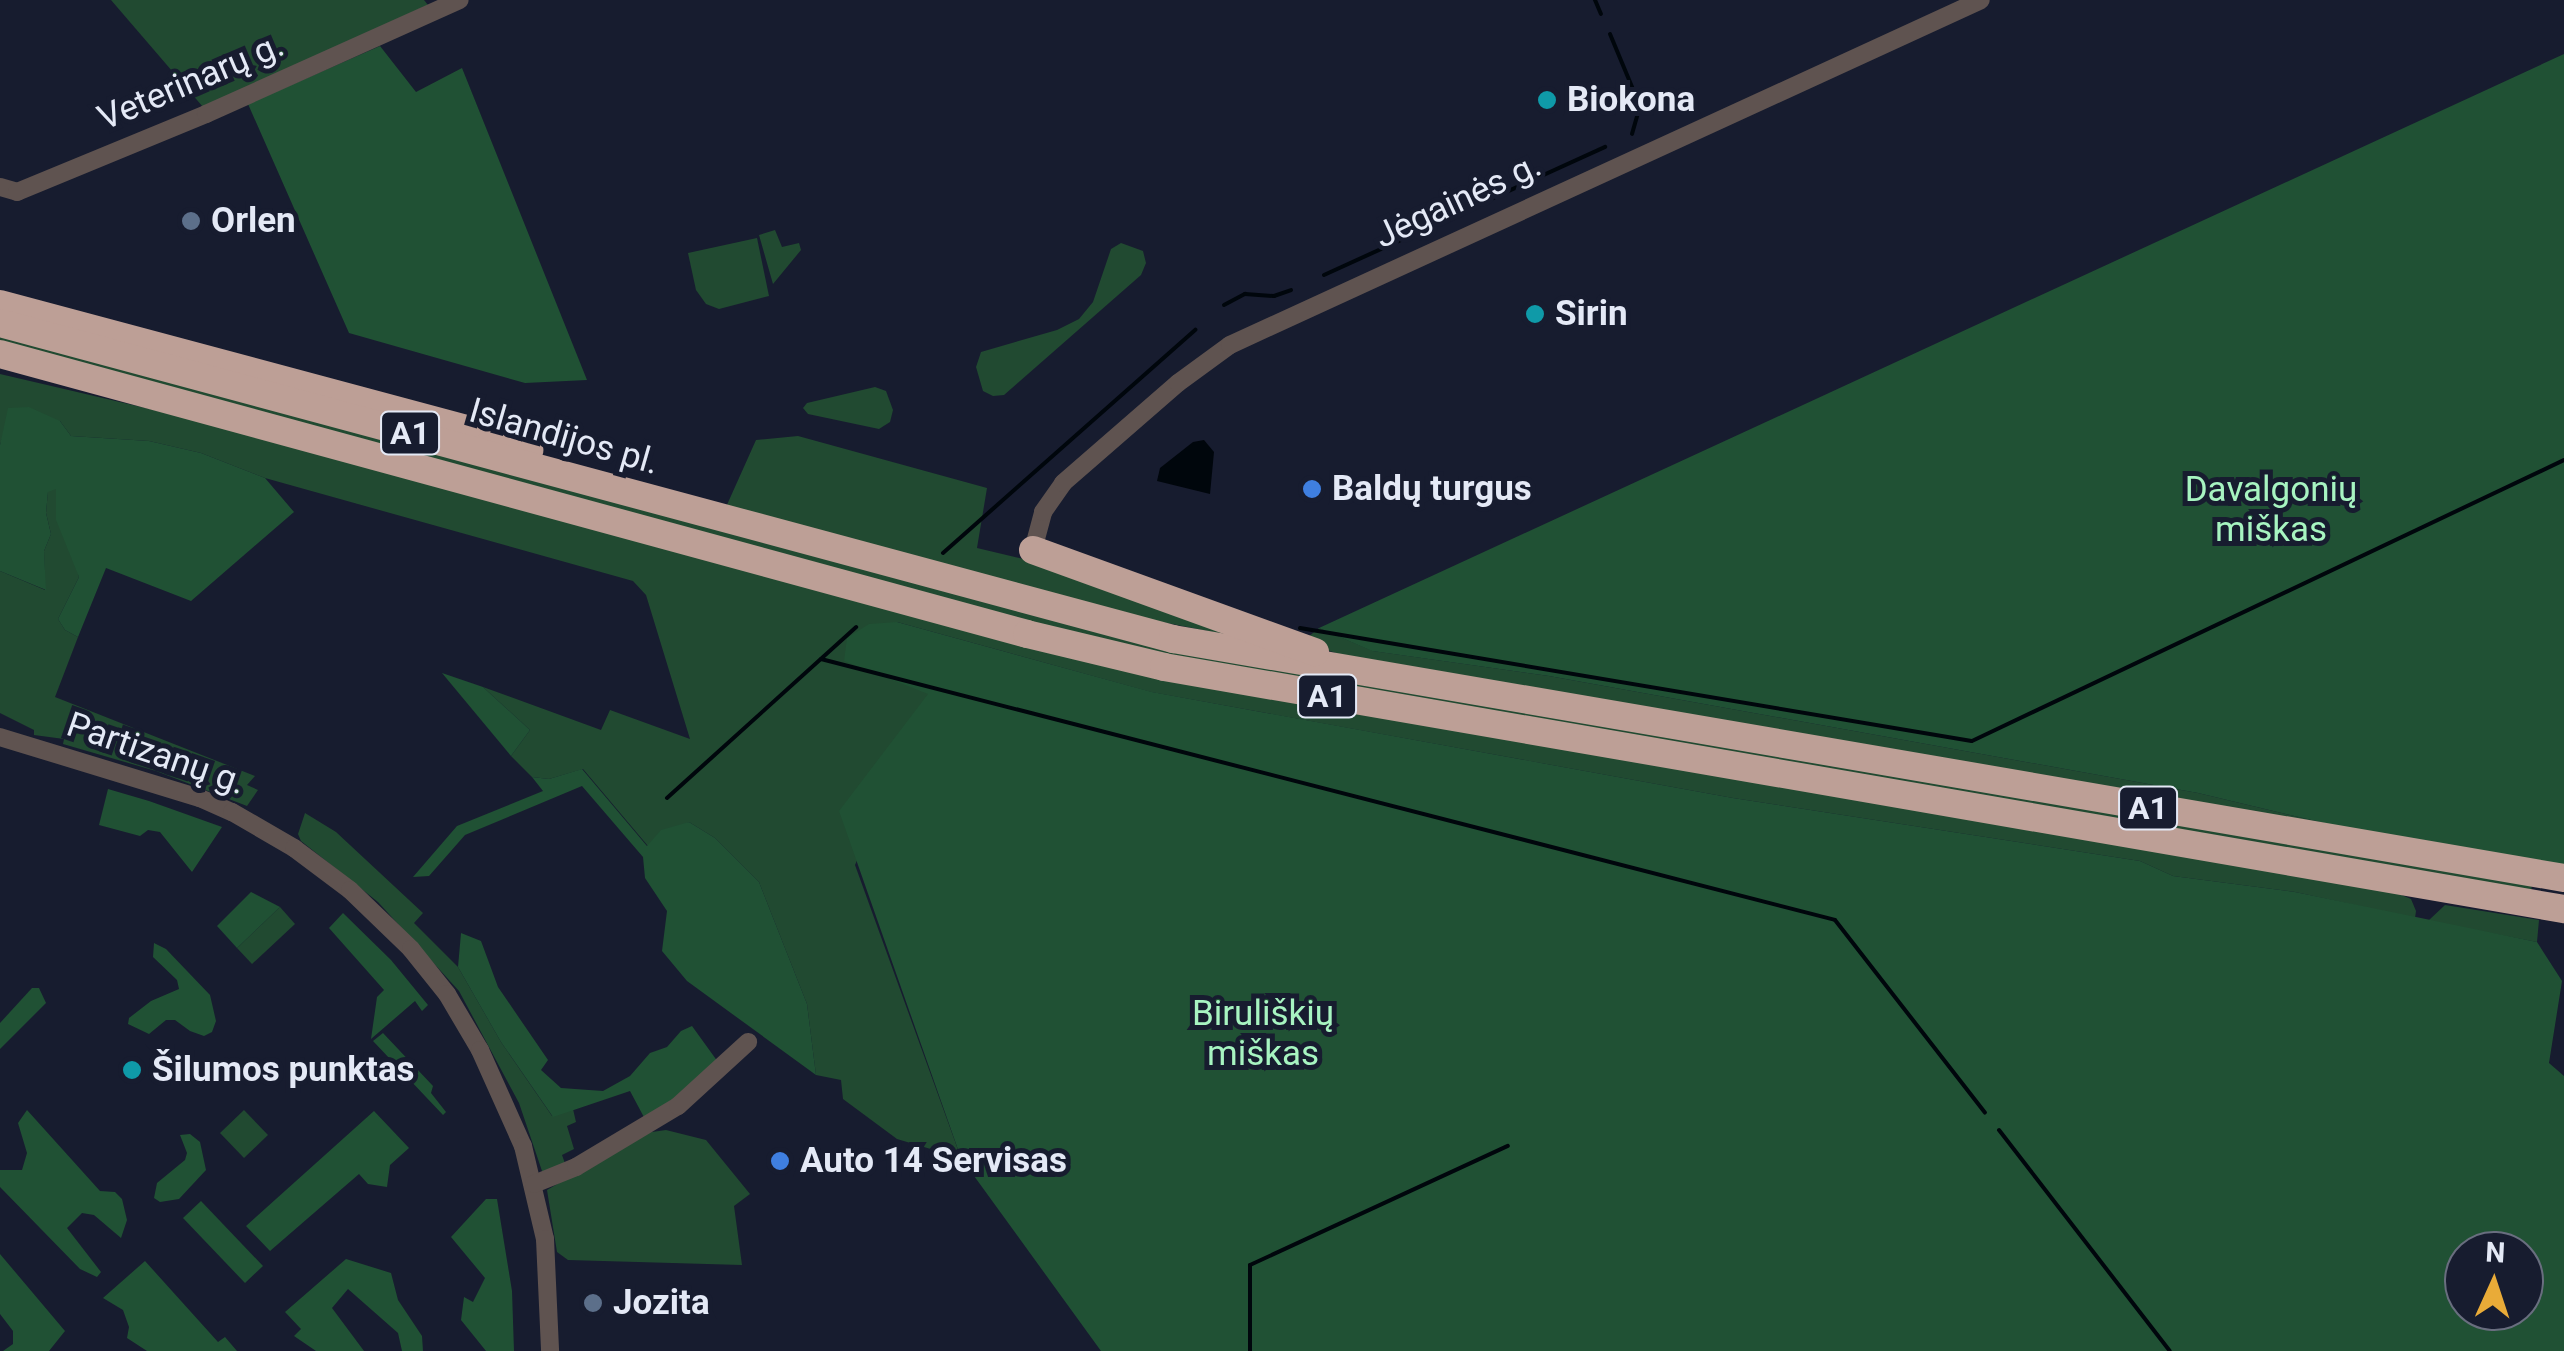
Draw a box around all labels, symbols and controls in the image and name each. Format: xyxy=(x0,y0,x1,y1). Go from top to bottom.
street label: Veterinarų g. xyxy=(92,24,290,140)
place label: Biokona xyxy=(1567,79,1695,121)
marker: Biokona xyxy=(1536,89,1558,111)
street label: Jėgainės g. xyxy=(1368,144,1548,258)
place label: Orlen xyxy=(211,200,296,242)
marker: Orlen xyxy=(180,210,202,232)
place label: Sirin xyxy=(1555,293,1628,335)
marker: Sirin xyxy=(1524,303,1546,325)
street label: Islandijos pl. xyxy=(464,390,664,484)
road number: A1 xyxy=(380,406,440,460)
place label: Baldų turgus xyxy=(1332,468,1532,510)
park label: Davalgonių miškas xyxy=(2185,469,2357,551)
marker: Baldų turgus xyxy=(1301,478,1323,500)
road number: A1 xyxy=(1297,669,1357,723)
street label: Partizanų g. xyxy=(61,704,251,804)
road number: A1 xyxy=(2118,781,2178,835)
park label: Biruliškių miškas xyxy=(1192,993,1334,1075)
place label: Šilumos punktas xyxy=(152,1049,415,1091)
marker: Šilumos punktas xyxy=(121,1059,143,1081)
place label: Auto 14 Servisas xyxy=(800,1140,1067,1182)
marker: Auto 14 Servisas xyxy=(769,1150,791,1172)
north arrow xyxy=(2444,1231,2544,1331)
text: N xyxy=(2485,1236,2506,1270)
place label: Jozita xyxy=(613,1282,710,1324)
marker: Jozita xyxy=(582,1292,604,1314)

